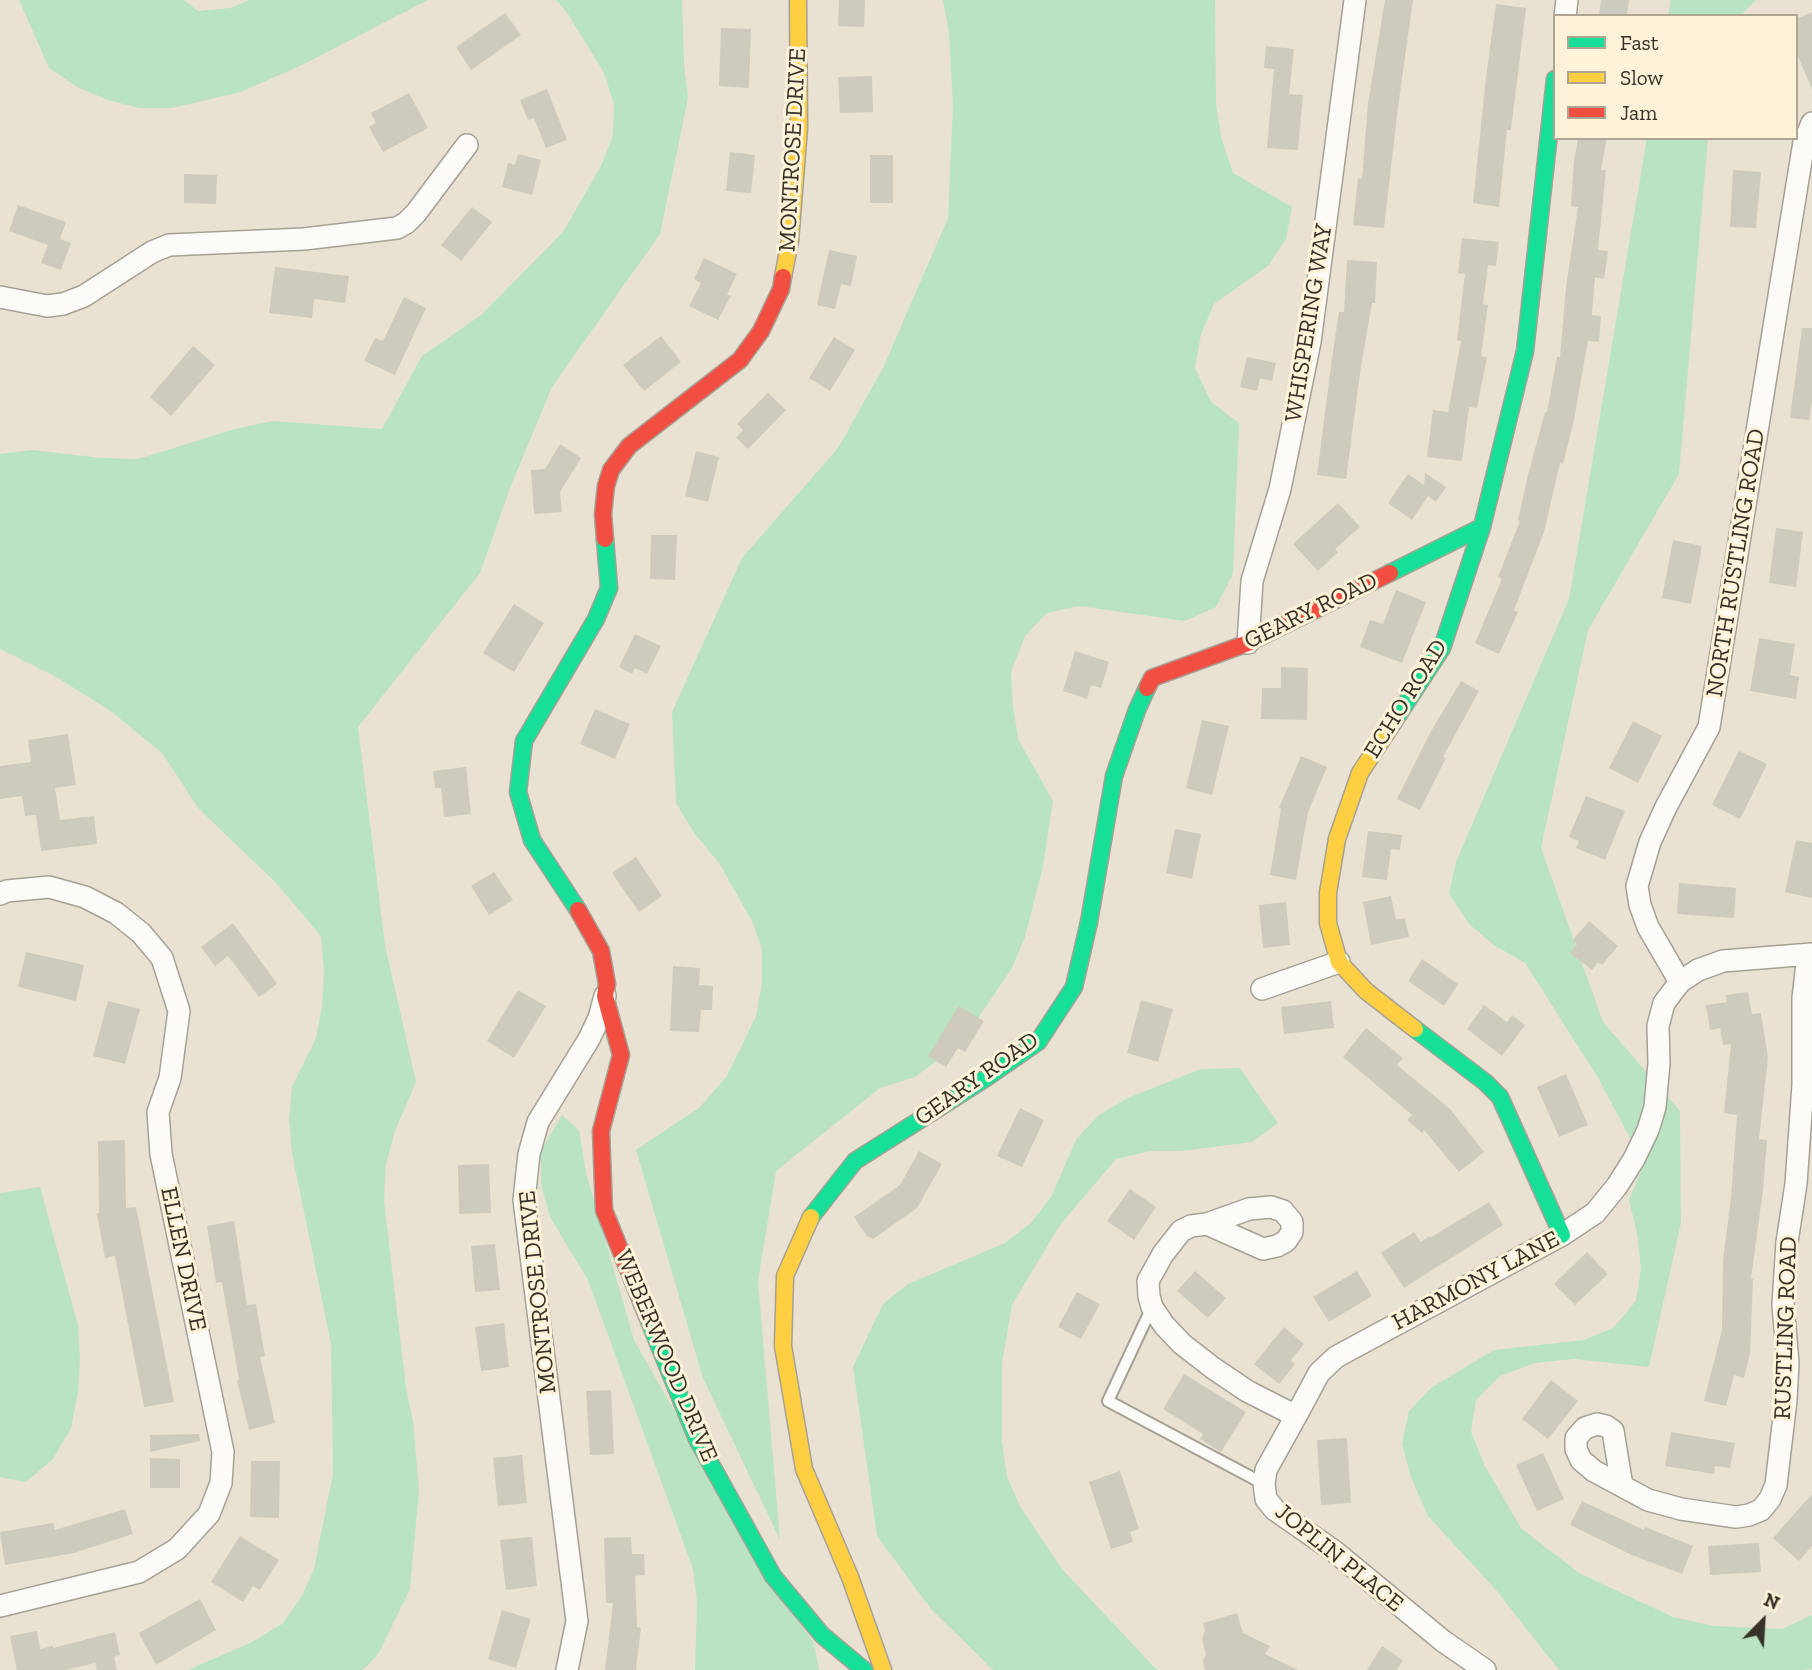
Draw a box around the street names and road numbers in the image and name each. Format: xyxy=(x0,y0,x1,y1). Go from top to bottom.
street label: MONTROSE DRIVE xyxy=(773,47,813,253)
street label: WHISPERING WAY xyxy=(1279,222,1339,424)
street label: NORTH RUSTLING ROAD xyxy=(1701,427,1771,699)
street label: GEARY ROAD xyxy=(1240,566,1382,656)
street label: ECHO ROAD xyxy=(1358,634,1454,764)
street label: GEARY ROAD xyxy=(910,1026,1044,1132)
street label: ELLEN DRIVE xyxy=(154,1184,212,1334)
street label: MONTROSE DRIVE xyxy=(513,1189,563,1395)
street label: HARMONY LANE xyxy=(1388,1225,1564,1337)
street label: RUSTLING ROAD xyxy=(1768,1236,1804,1420)
street label: WEBERWOOD DRIVE xyxy=(608,1246,724,1466)
street label: JOPLIN PLACE xyxy=(1269,1497,1409,1619)

